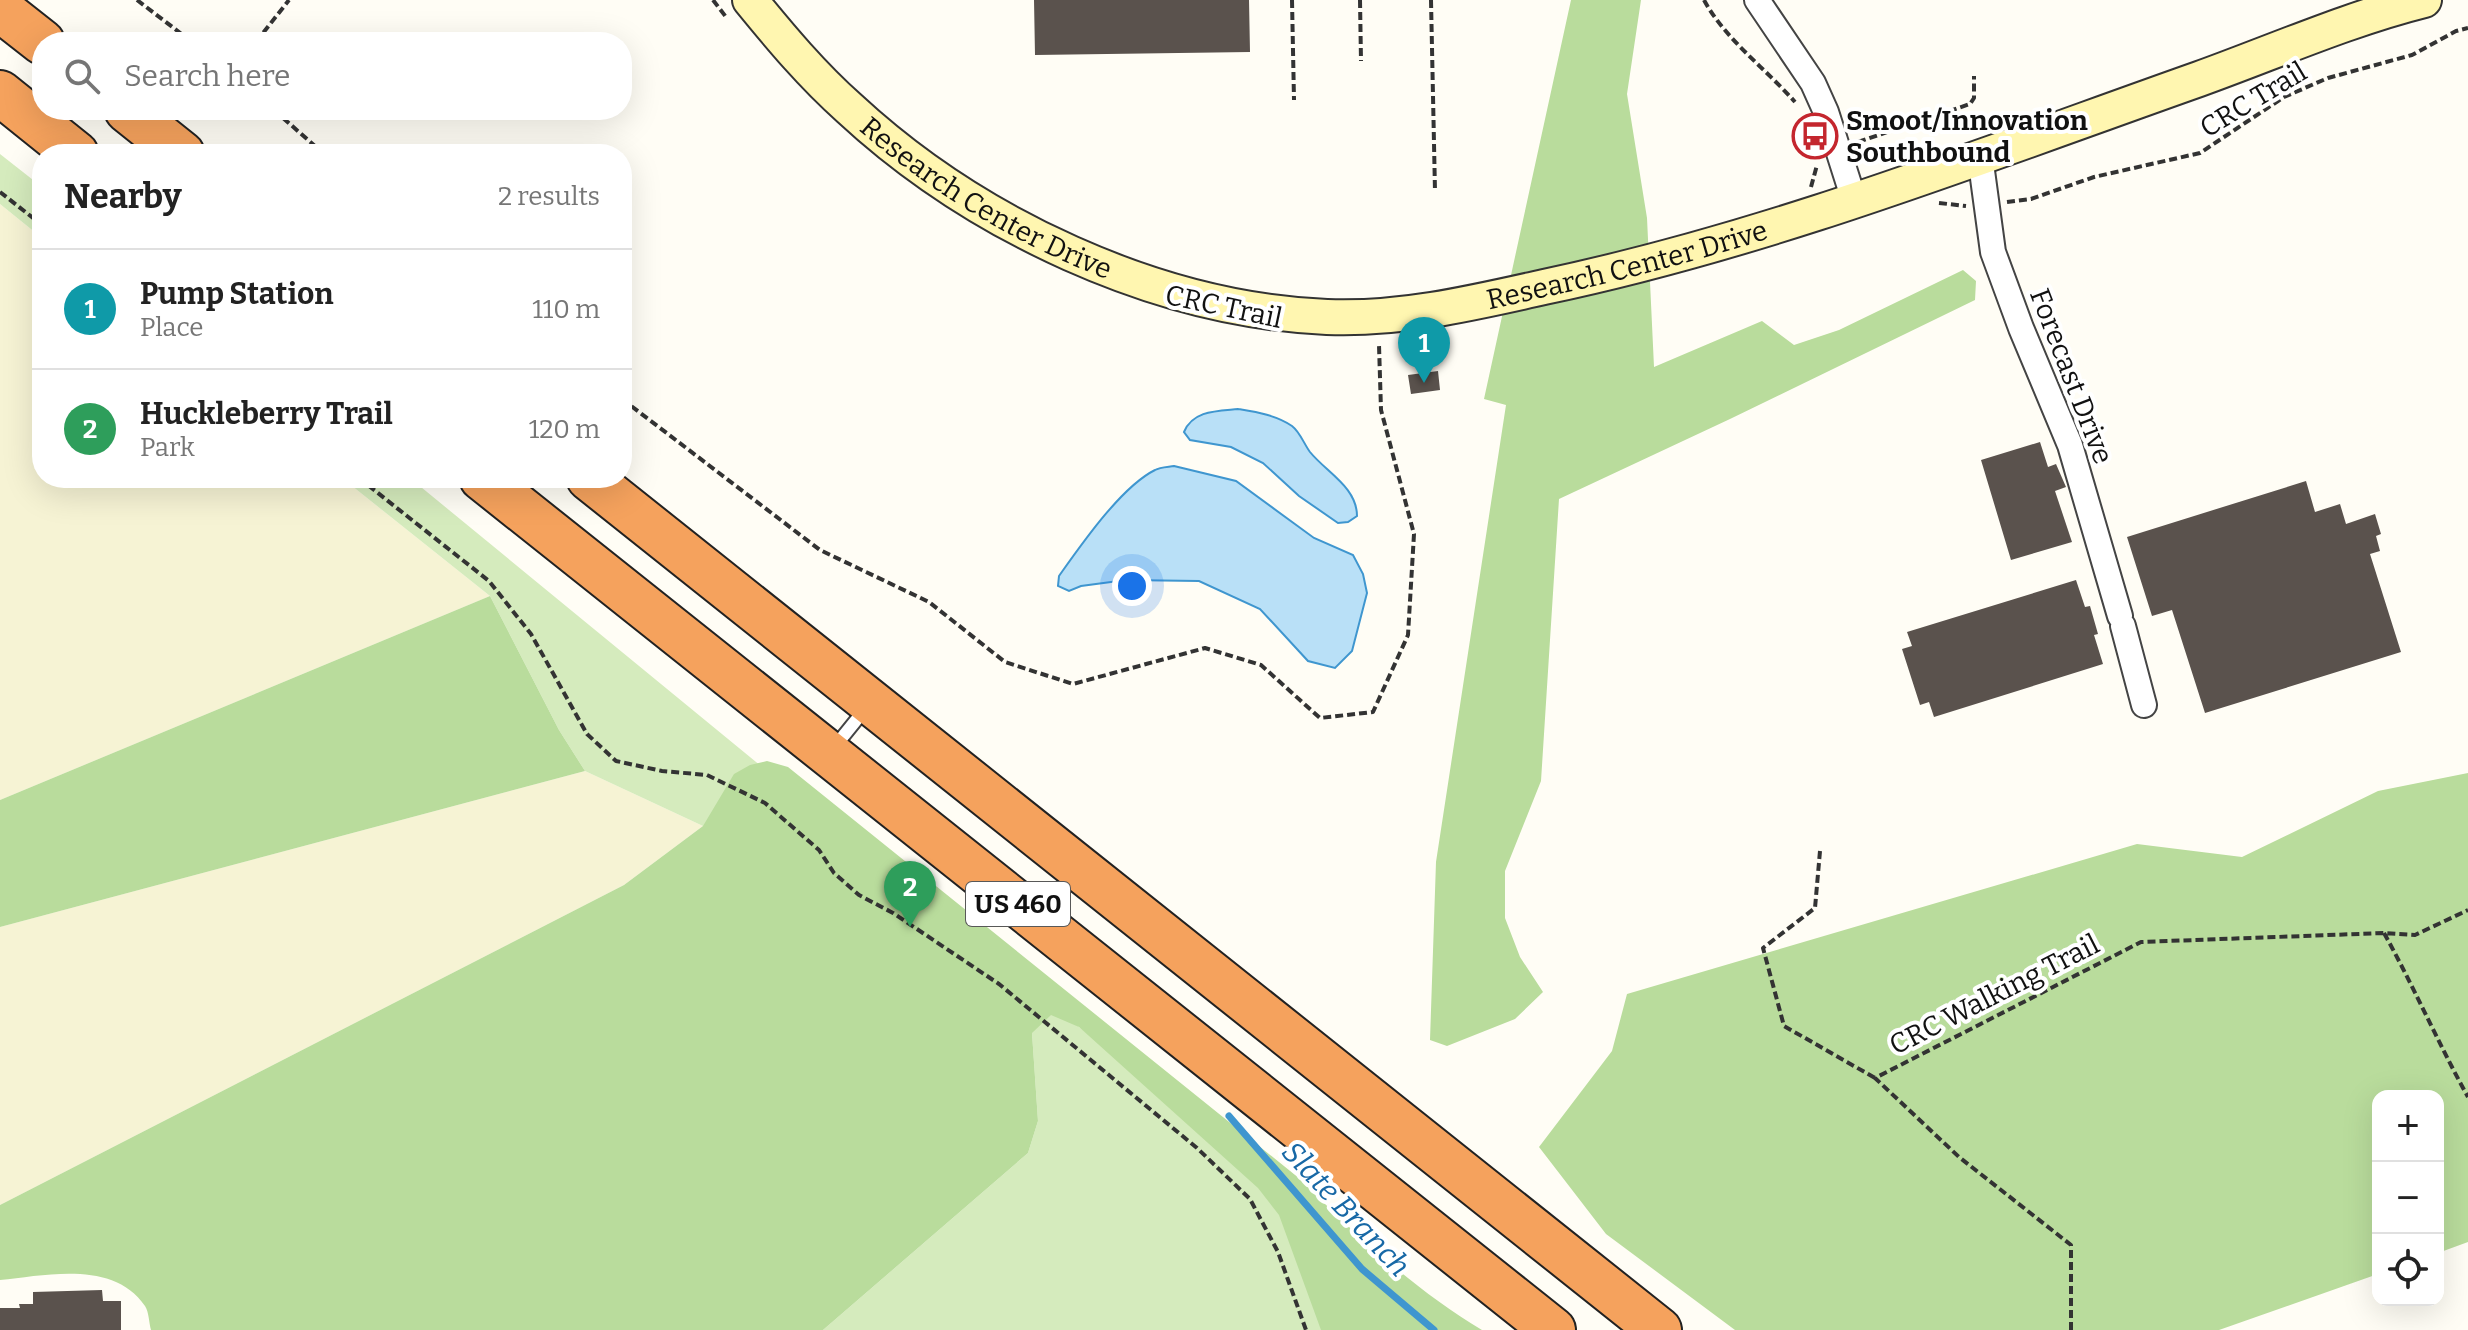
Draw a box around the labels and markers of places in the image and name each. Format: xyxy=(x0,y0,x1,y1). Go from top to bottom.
place label: Smoot/Innovation Southbound xyxy=(1846,104,2088,169)
bus stop icon: Smoot/Innovation Southbound xyxy=(1791,112,1839,160)
pin: 1 xyxy=(1398,317,1450,383)
pin: 2 xyxy=(884,861,936,927)

